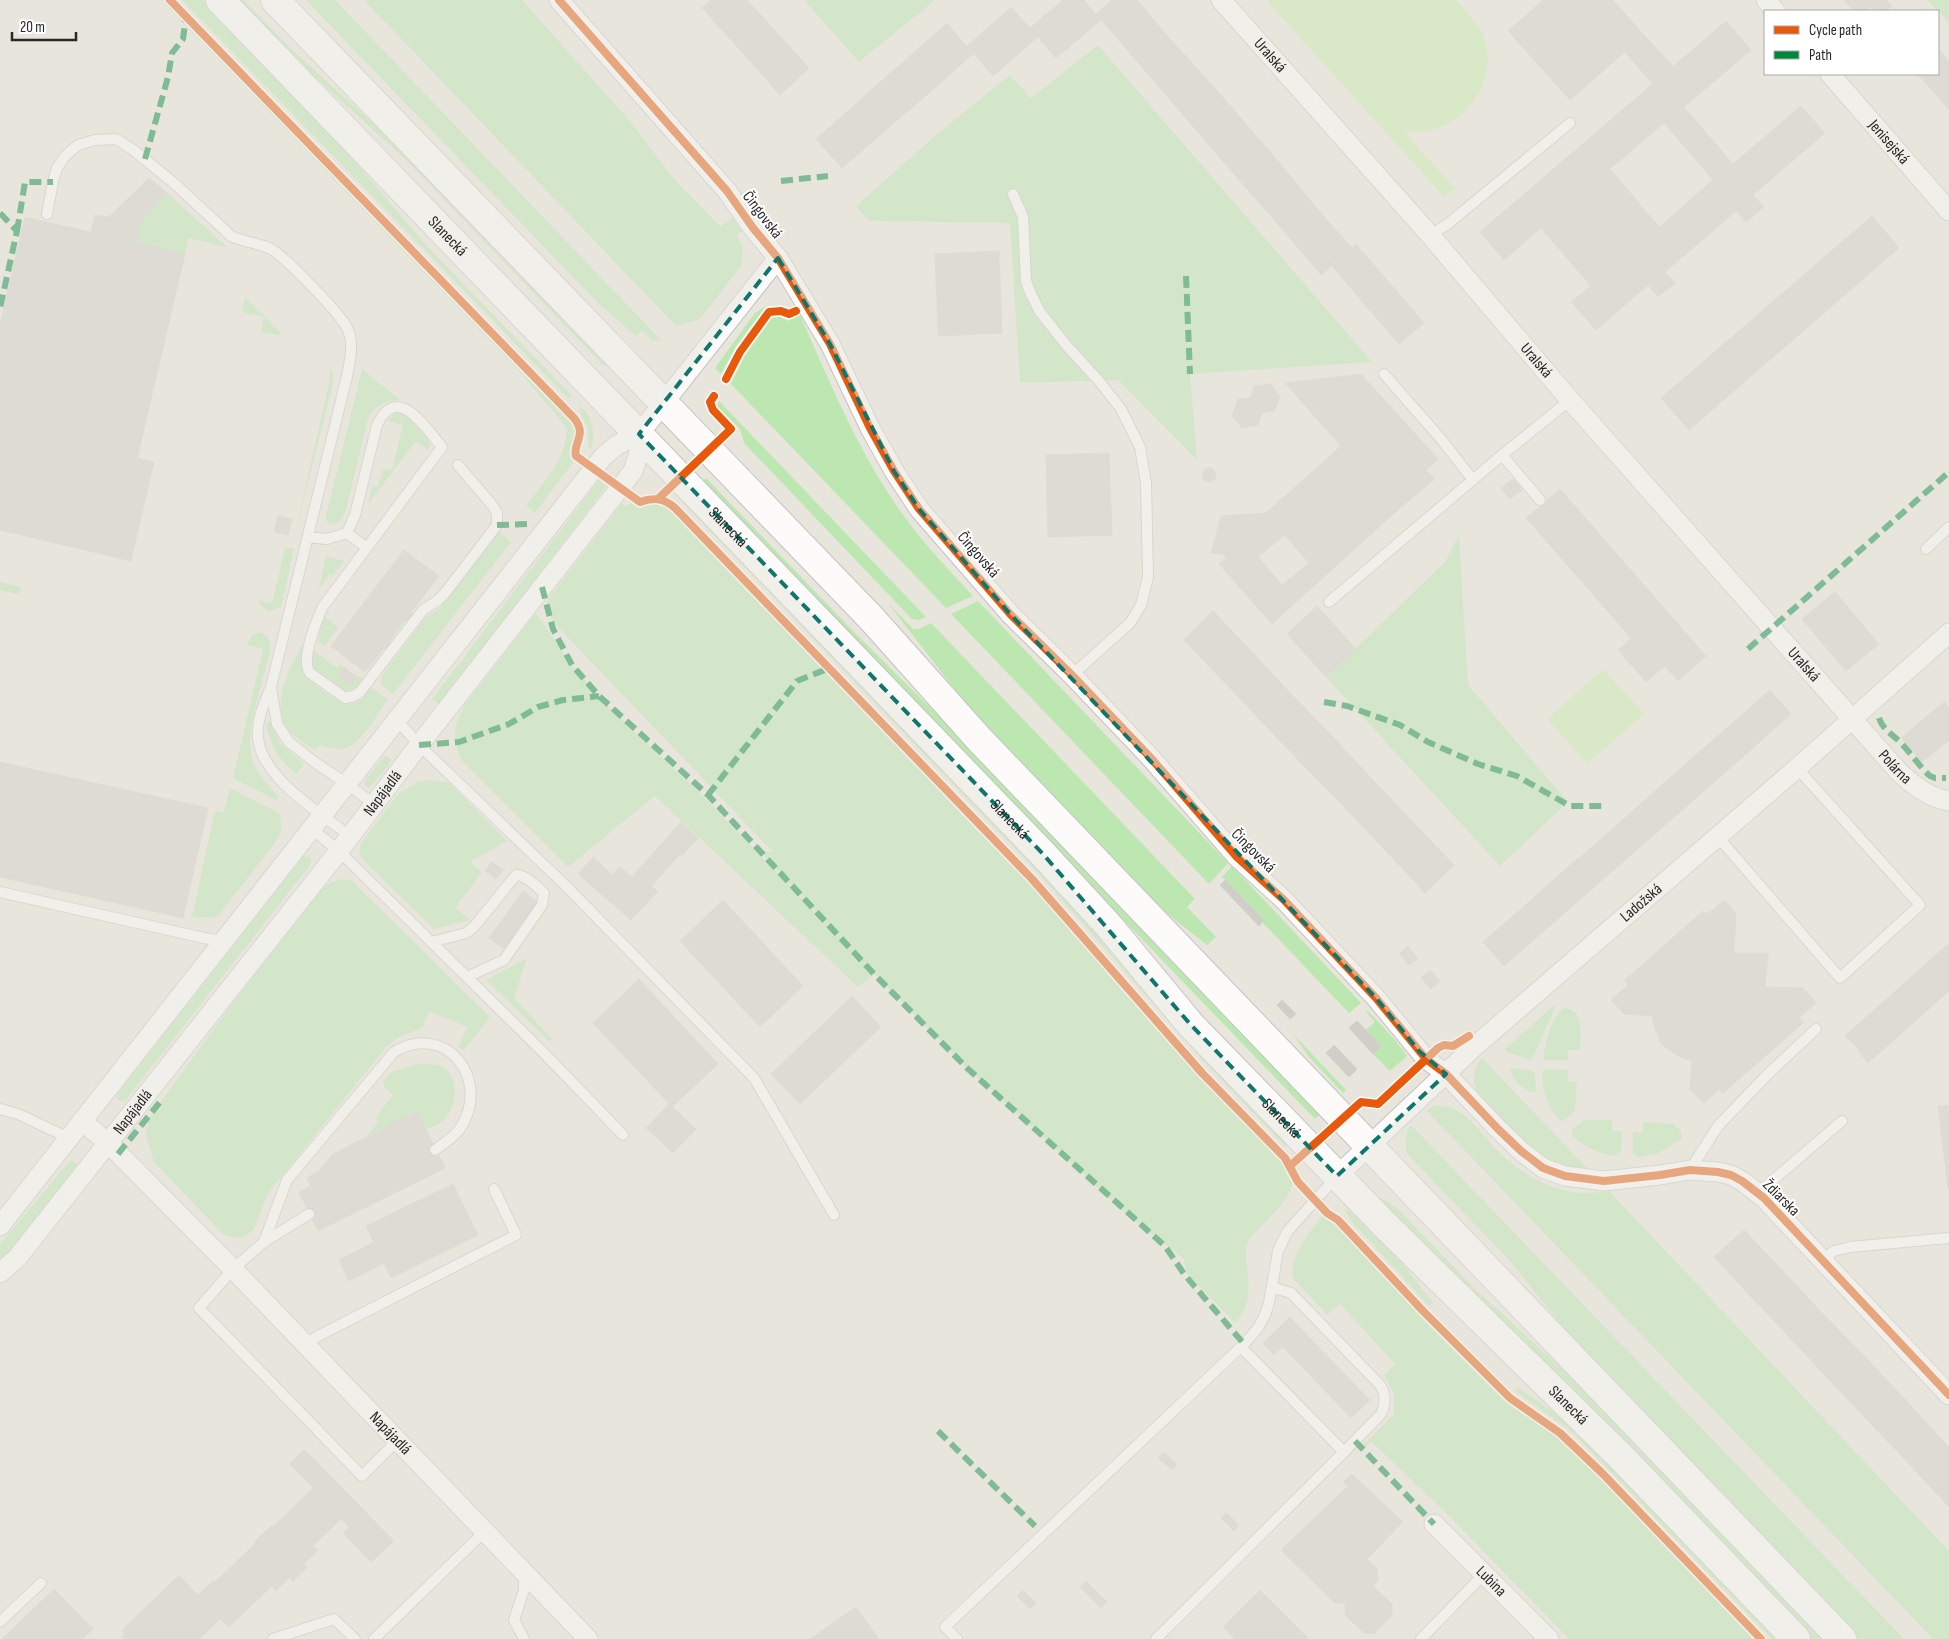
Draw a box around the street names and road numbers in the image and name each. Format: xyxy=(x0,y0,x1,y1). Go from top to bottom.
street label: Uralská xyxy=(1250,34,1290,76)
street label: Jenisejská xyxy=(1864,115,1913,168)
street label: Čingovská xyxy=(738,187,786,243)
street label: Slanecká xyxy=(424,212,471,260)
street label: Uralská xyxy=(1516,339,1556,382)
street label: Slanecká xyxy=(704,503,751,551)
street label: Čingovská xyxy=(953,528,1003,582)
street label: Uralská xyxy=(1784,643,1824,686)
street label: Polárna xyxy=(1874,746,1915,788)
street label: Napájadlá xyxy=(359,767,406,820)
street label: Slanecká xyxy=(986,796,1033,843)
street label: Čingovská xyxy=(1227,825,1279,877)
street label: Ladožská xyxy=(1616,879,1666,926)
street label: Napájadlá xyxy=(109,1086,156,1138)
street label: Slanecká xyxy=(1258,1094,1305,1142)
street label: Ždiarska xyxy=(1759,1176,1803,1220)
street label: Slanecká xyxy=(1545,1382,1592,1429)
street label: Napájadlá xyxy=(366,1408,415,1458)
street label: Lubina xyxy=(1472,1562,1510,1600)

